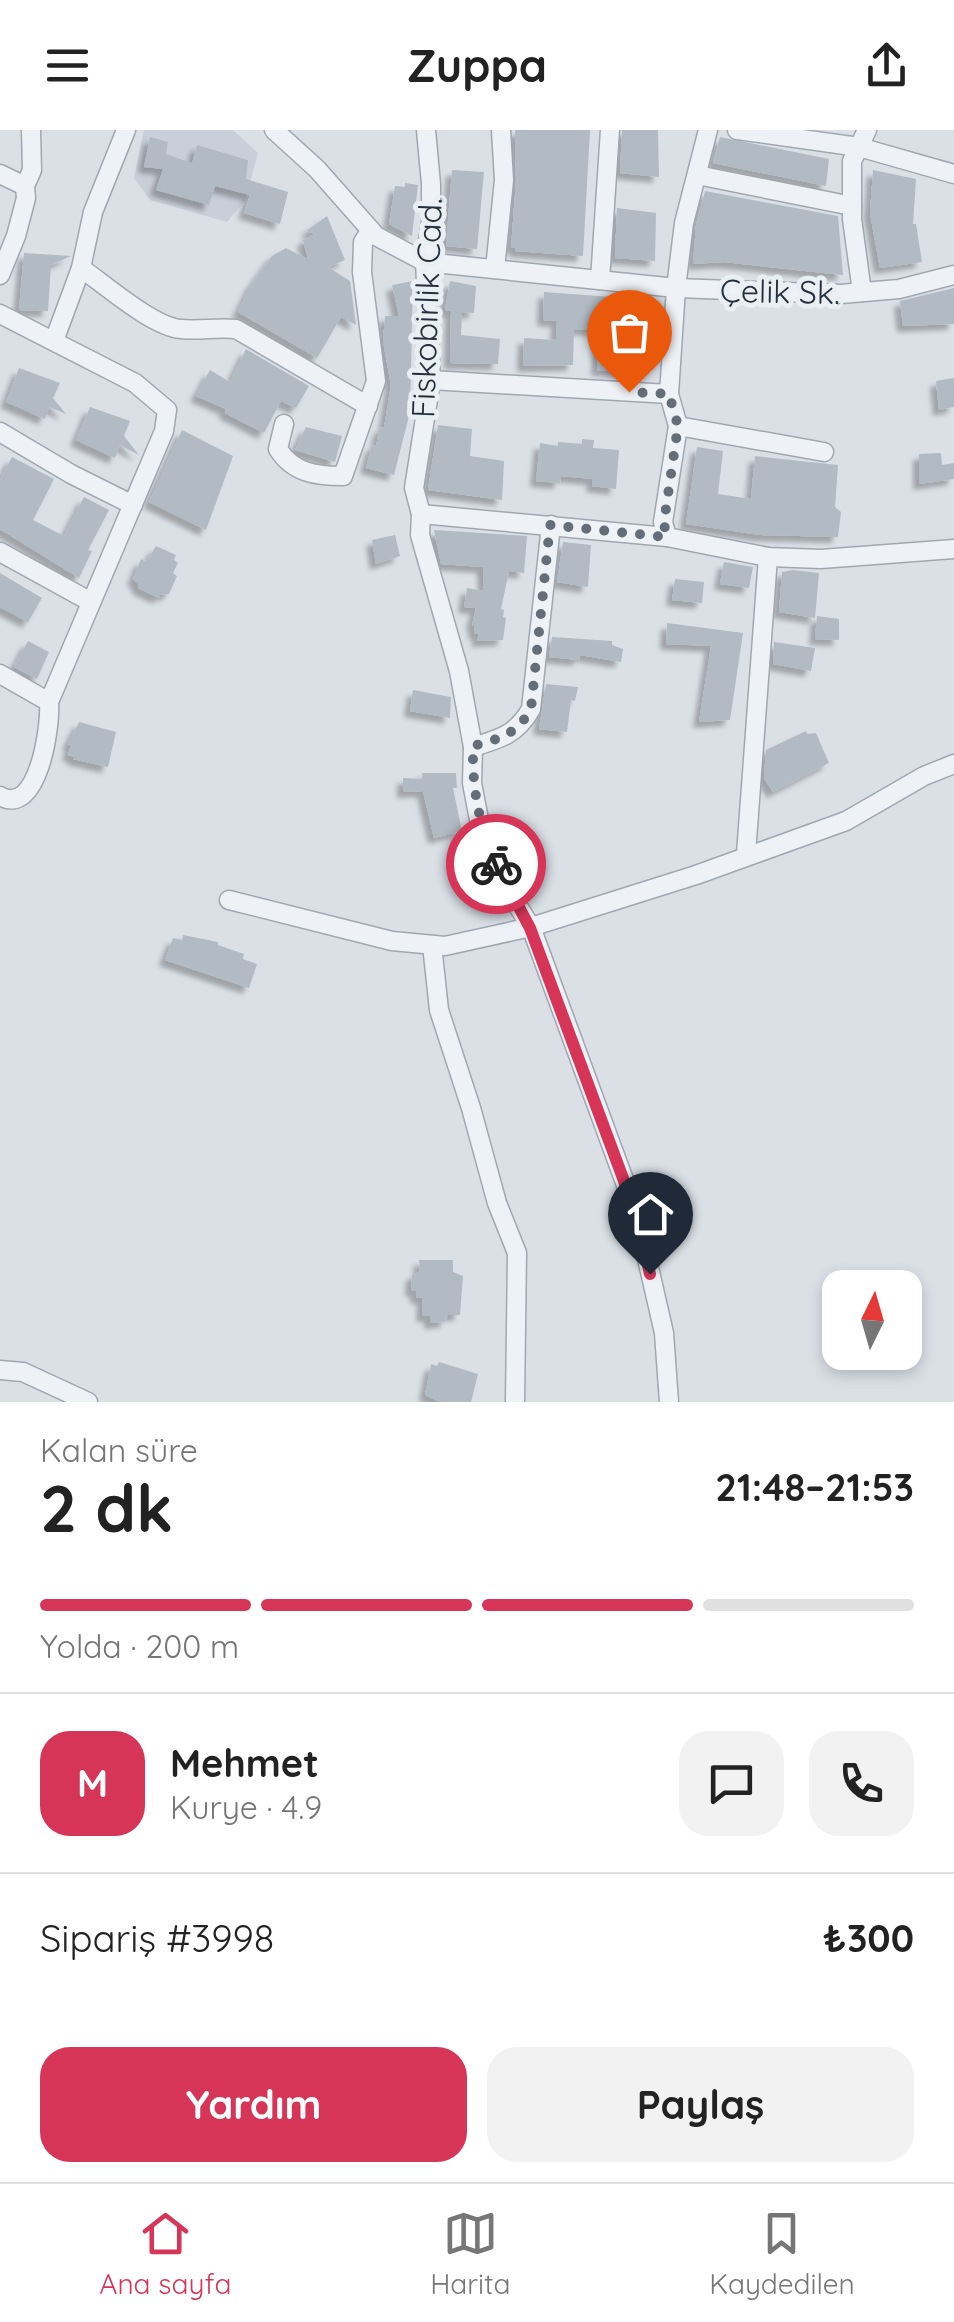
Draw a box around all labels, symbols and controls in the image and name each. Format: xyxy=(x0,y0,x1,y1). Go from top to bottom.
text: Zuppa xyxy=(407,37,547,93)
icon: menu xyxy=(40,38,95,93)
icon: share xyxy=(859,38,914,93)
street label: Fiskobirlik Cad. xyxy=(402,197,450,419)
street label: Çelik Sk. xyxy=(720,270,840,312)
pin xyxy=(587,290,672,393)
icon: bag xyxy=(602,305,657,360)
courier xyxy=(446,814,546,914)
icon: bike xyxy=(469,837,524,892)
pin xyxy=(608,1172,693,1275)
icon: home xyxy=(623,1187,678,1242)
north arrow xyxy=(822,1270,922,1370)
map controls xyxy=(822,1270,922,1370)
text: Kalan süre xyxy=(40,1430,198,1470)
text: 21:48–21:53 xyxy=(715,1463,914,1511)
text: 2 dk xyxy=(40,1467,173,1548)
text: Yolda · 200 m xyxy=(40,1626,239,1666)
button: chat xyxy=(679,1731,784,1836)
button: phone xyxy=(809,1731,914,1836)
text: Mehmet xyxy=(170,1739,319,1787)
text: M xyxy=(77,1759,108,1807)
text: Kurye · 4.9 xyxy=(170,1787,322,1827)
text: Sipariş #3998 xyxy=(40,1914,274,1962)
text: ₺300 xyxy=(823,1914,914,1962)
button: Yardım xyxy=(40,2047,467,2162)
button: Paylaş xyxy=(487,2047,914,2162)
tab: Ana sayfa xyxy=(99,2206,232,2301)
tab: Harita xyxy=(430,2206,511,2301)
tab: Kaydedilen xyxy=(709,2206,855,2301)

